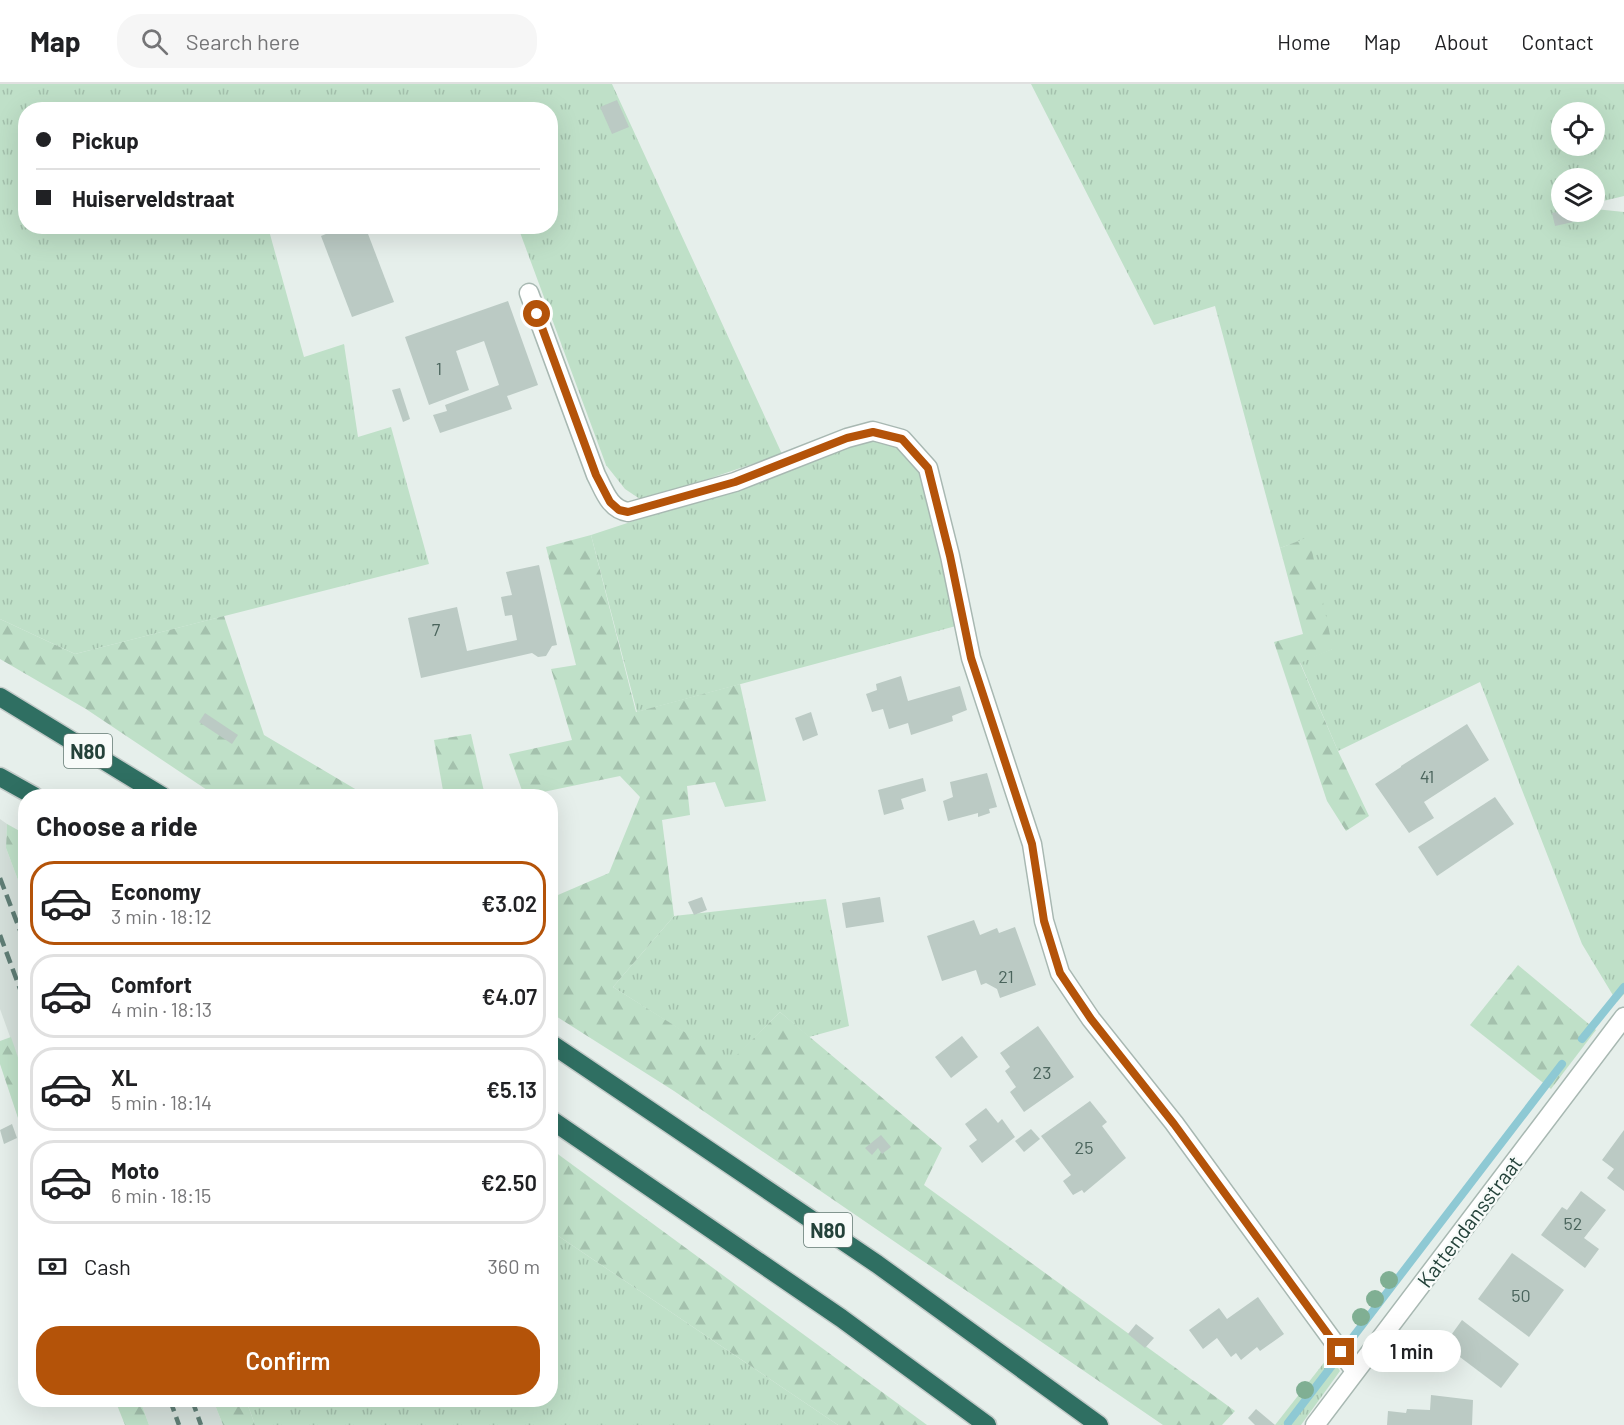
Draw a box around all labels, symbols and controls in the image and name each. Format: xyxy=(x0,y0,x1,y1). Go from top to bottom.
search box xyxy=(117,14,537,68)
text: Map xyxy=(30,24,81,58)
icon: search xyxy=(138,25,171,58)
text: Search here xyxy=(186,28,300,54)
text: Home xyxy=(1277,29,1331,54)
text: Map xyxy=(1364,29,1401,54)
text: About xyxy=(1434,29,1489,54)
text: Contact xyxy=(1522,29,1594,54)
map controls xyxy=(1551,102,1605,222)
button: locate xyxy=(1551,102,1605,156)
text: Pickup xyxy=(72,127,139,153)
button: layers xyxy=(1551,168,1605,222)
text: Huiserveldstraat xyxy=(72,185,235,211)
route start xyxy=(523,300,550,327)
house number: 1 xyxy=(436,357,442,379)
house number: 7 xyxy=(432,618,441,640)
road number: N80 xyxy=(64,734,112,768)
house number: 41 xyxy=(1420,765,1434,787)
text: Choose a ride xyxy=(36,809,198,841)
icon: car xyxy=(39,876,93,930)
text: Economy xyxy=(111,878,201,904)
text: €3.02 xyxy=(481,890,537,916)
text: 3 min · 18:12 xyxy=(111,904,212,928)
house number: 21 xyxy=(998,965,1014,987)
icon: car xyxy=(39,969,93,1023)
text: Comfort xyxy=(111,971,192,997)
text: €4.07 xyxy=(482,983,537,1009)
text: 4 min · 18:13 xyxy=(111,997,212,1021)
house number: 23 xyxy=(1033,1061,1051,1083)
icon: car xyxy=(39,1062,93,1116)
text: XL xyxy=(111,1064,137,1090)
text: €5.13 xyxy=(486,1076,537,1102)
text: 5 min · 18:14 xyxy=(111,1090,212,1114)
house number: 25 xyxy=(1075,1136,1093,1158)
street label: Kattendansstraat xyxy=(1411,1150,1527,1292)
icon: car xyxy=(39,1155,93,1209)
text: Moto xyxy=(111,1157,159,1183)
text: €2.50 xyxy=(481,1169,537,1195)
text: 6 min · 18:15 xyxy=(111,1183,211,1207)
house number: 52 xyxy=(1564,1212,1582,1234)
road number: N80 xyxy=(804,1213,852,1247)
icon: cash xyxy=(36,1250,69,1283)
text: Cash xyxy=(84,1253,131,1279)
text: 360 m xyxy=(488,1254,540,1278)
house number: 50 xyxy=(1511,1284,1531,1306)
button: Confirm xyxy=(36,1326,540,1395)
callout: 1 min xyxy=(1362,1331,1461,1373)
route end xyxy=(1327,1338,1354,1365)
text: 1 min xyxy=(1390,1339,1433,1363)

